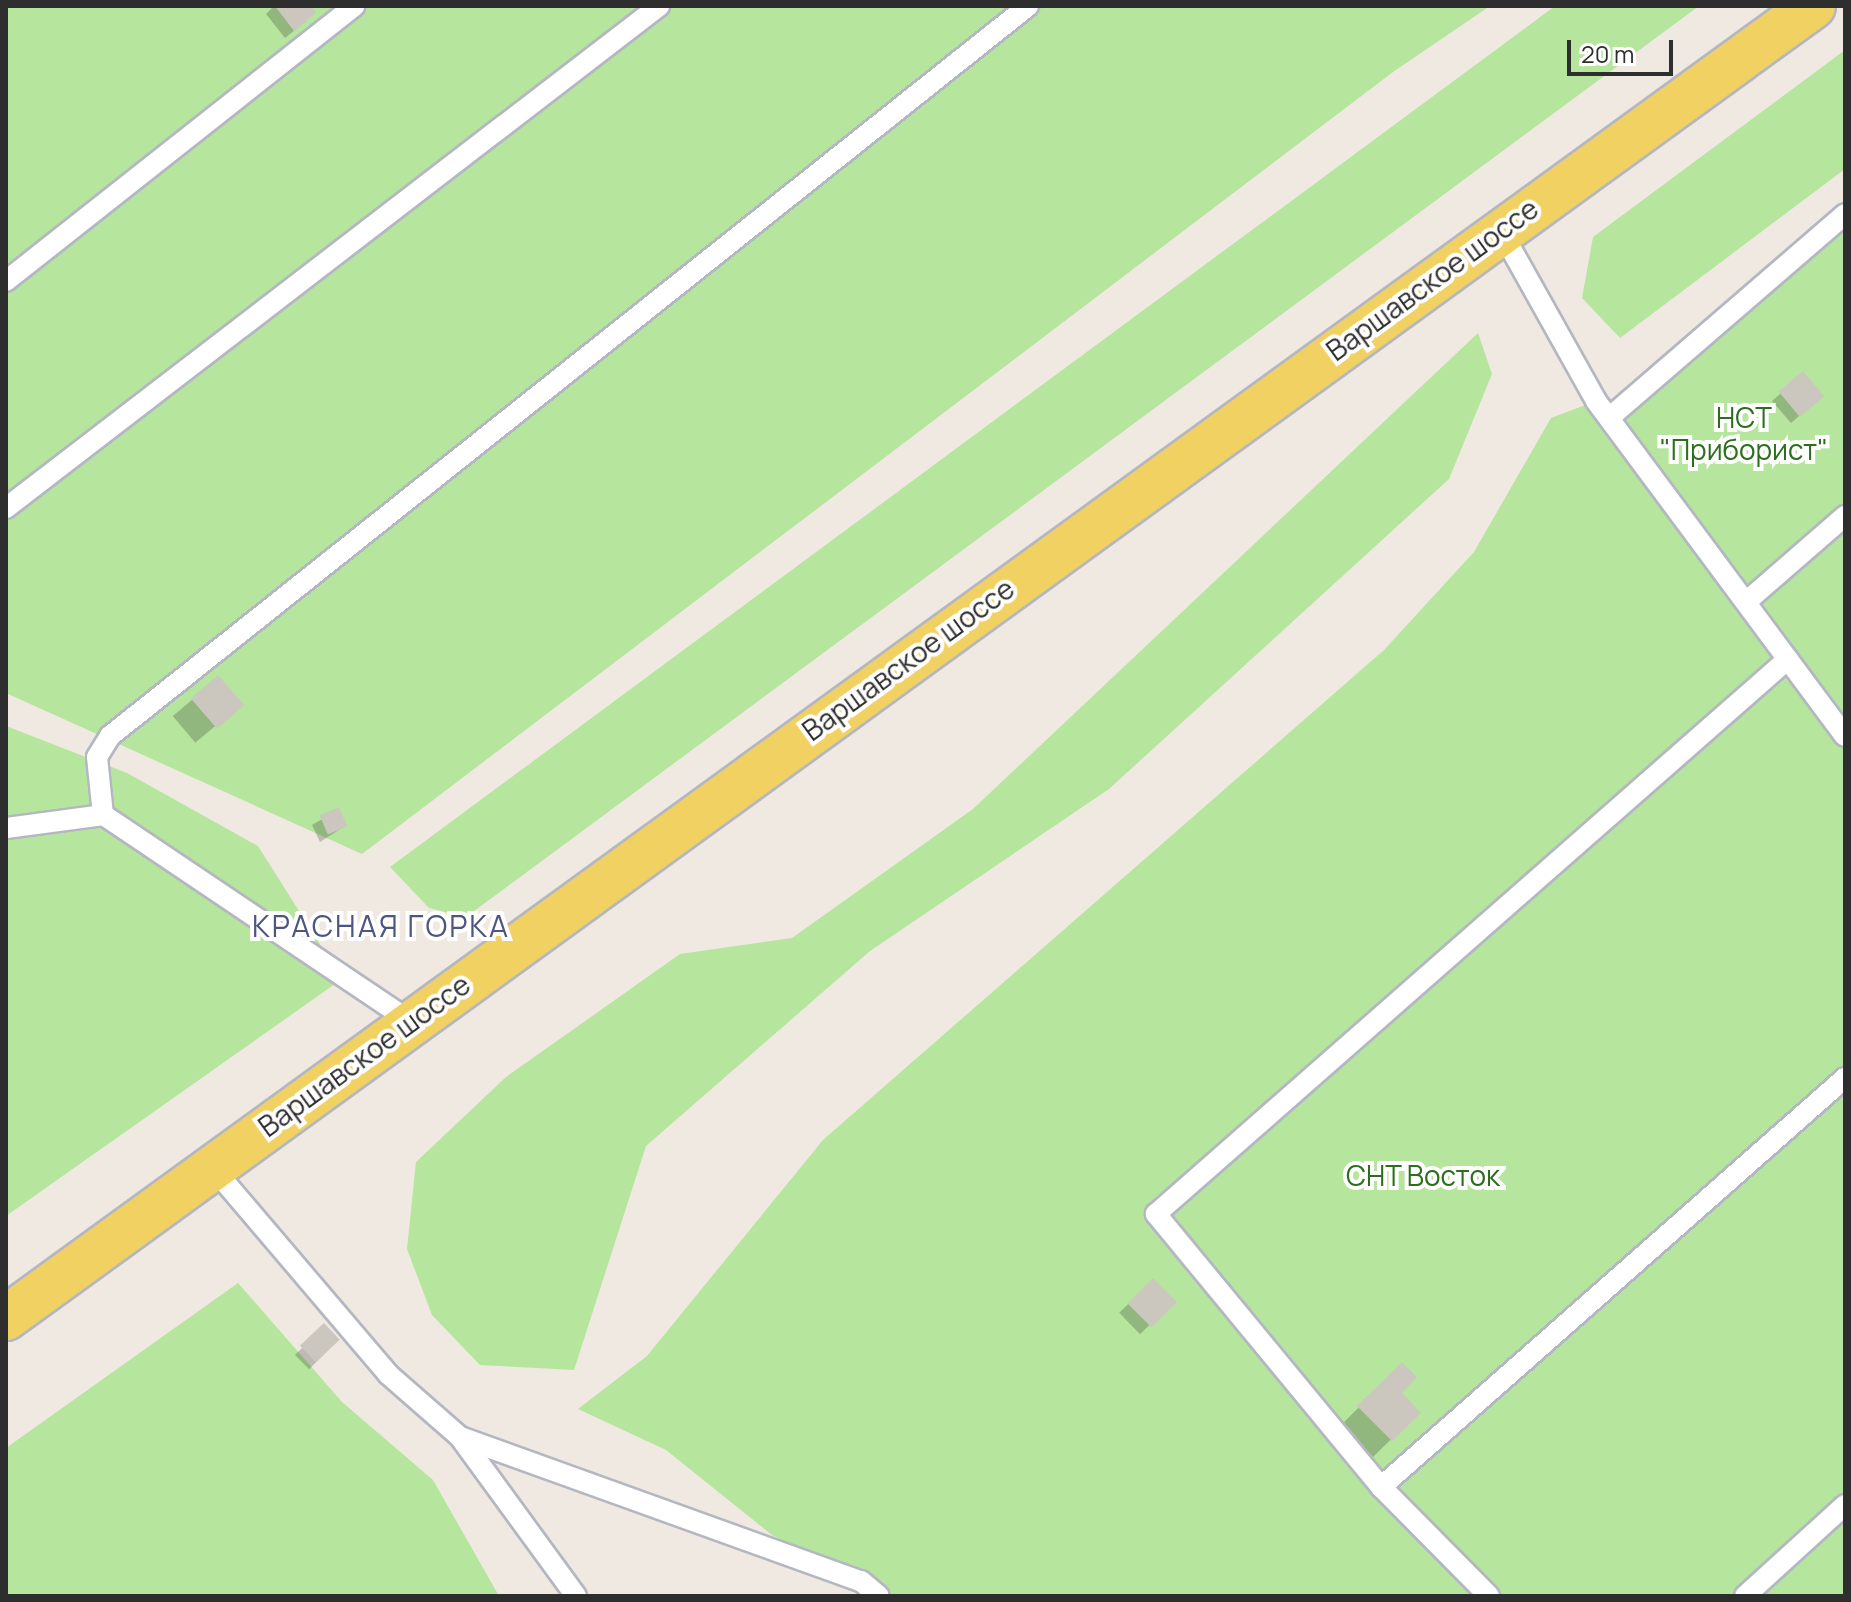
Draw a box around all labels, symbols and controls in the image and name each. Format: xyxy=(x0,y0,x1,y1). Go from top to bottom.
scale bar xyxy=(1571,24,1677,74)
text: 20 m xyxy=(1581,37,1634,70)
street label: Варшавское шоссе xyxy=(1320,191,1544,367)
park label: НСТ "Приборист" xyxy=(1660,400,1828,466)
street label: Варшавское шоссе xyxy=(796,571,1020,747)
district label: КРАСНАЯ ГОРКА xyxy=(252,908,510,944)
street label: Варшавское шоссе xyxy=(252,967,476,1143)
park label: СНТ Восток xyxy=(1346,1158,1500,1192)

